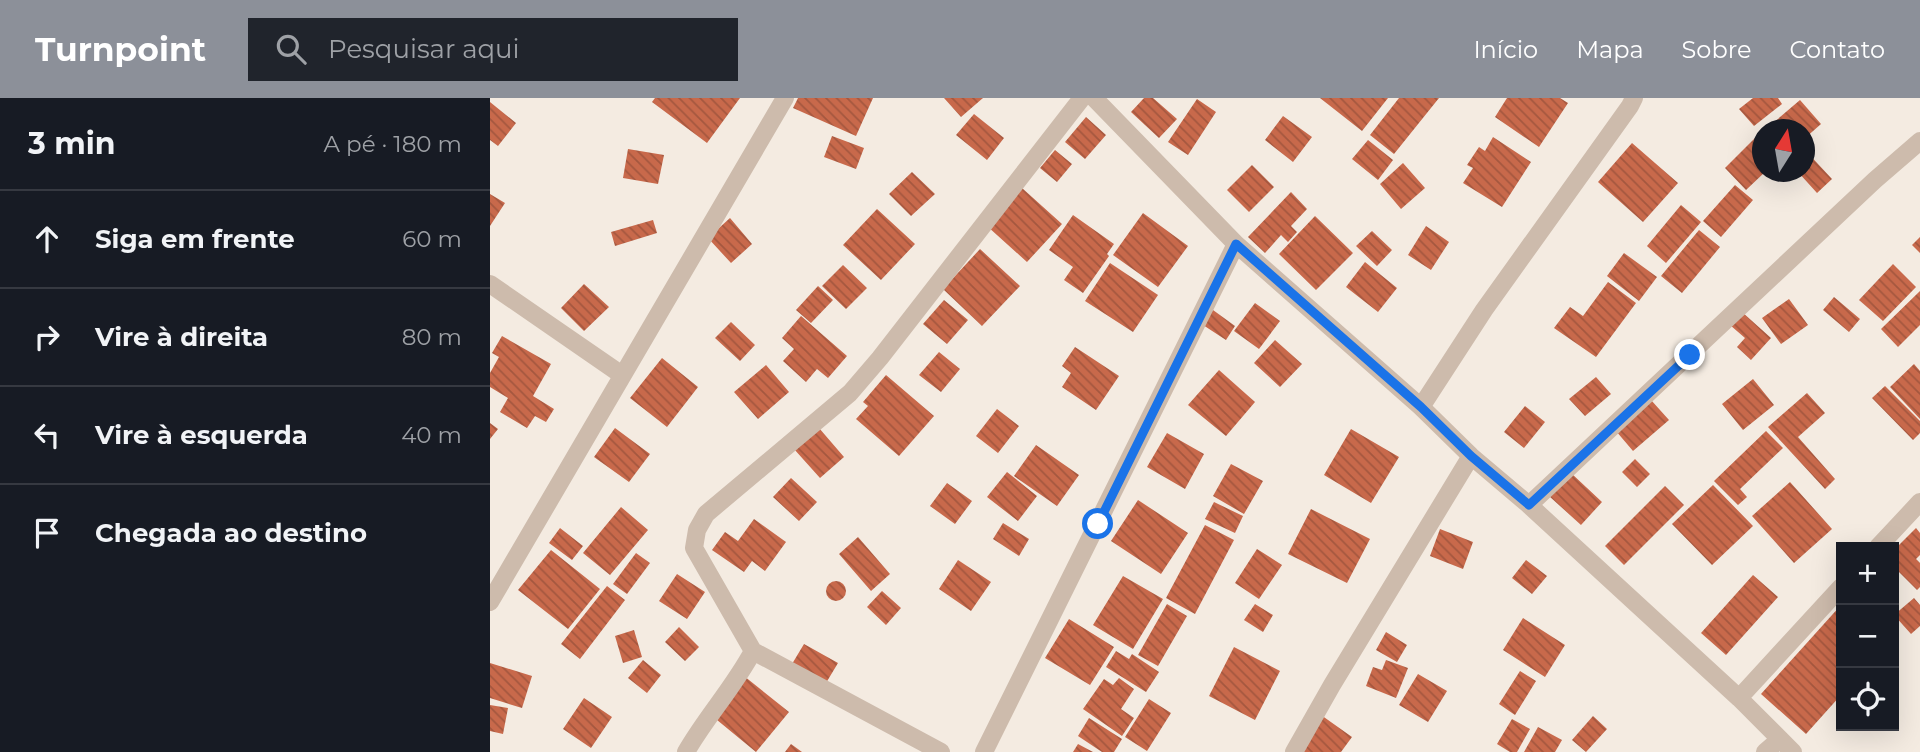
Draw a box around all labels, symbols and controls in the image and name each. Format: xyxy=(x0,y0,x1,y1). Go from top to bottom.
search box xyxy=(248,18,738,81)
text: Turnpoint xyxy=(35,29,206,69)
icon: search xyxy=(272,30,310,68)
text: Pesquisar aqui xyxy=(328,33,520,65)
text: Início xyxy=(1473,35,1538,64)
text: Mapa xyxy=(1576,35,1644,64)
text: Sobre xyxy=(1682,35,1751,64)
text: Contato xyxy=(1789,35,1885,64)
north arrow xyxy=(1752,119,1815,182)
text: 3 min xyxy=(28,125,115,162)
text: A pé · 180 m xyxy=(324,130,462,158)
icon: ahead xyxy=(28,220,66,258)
text: Siga em frente xyxy=(95,223,295,255)
text: 60 m xyxy=(402,225,462,253)
icon: right xyxy=(28,318,66,356)
text: Vire à direita xyxy=(95,321,268,353)
text: 80 m xyxy=(402,323,462,351)
route end xyxy=(1674,339,1705,370)
icon: left xyxy=(28,416,66,454)
text: Vire à esquerda xyxy=(95,419,308,451)
text: 40 m xyxy=(401,421,462,449)
route start xyxy=(1082,508,1113,539)
icon: arrive xyxy=(28,514,66,552)
text: Chegada ao destino xyxy=(95,517,367,549)
map controls xyxy=(1836,542,1899,731)
button: + xyxy=(1836,542,1899,605)
button: − xyxy=(1836,605,1899,668)
button: locate xyxy=(1836,668,1899,731)

